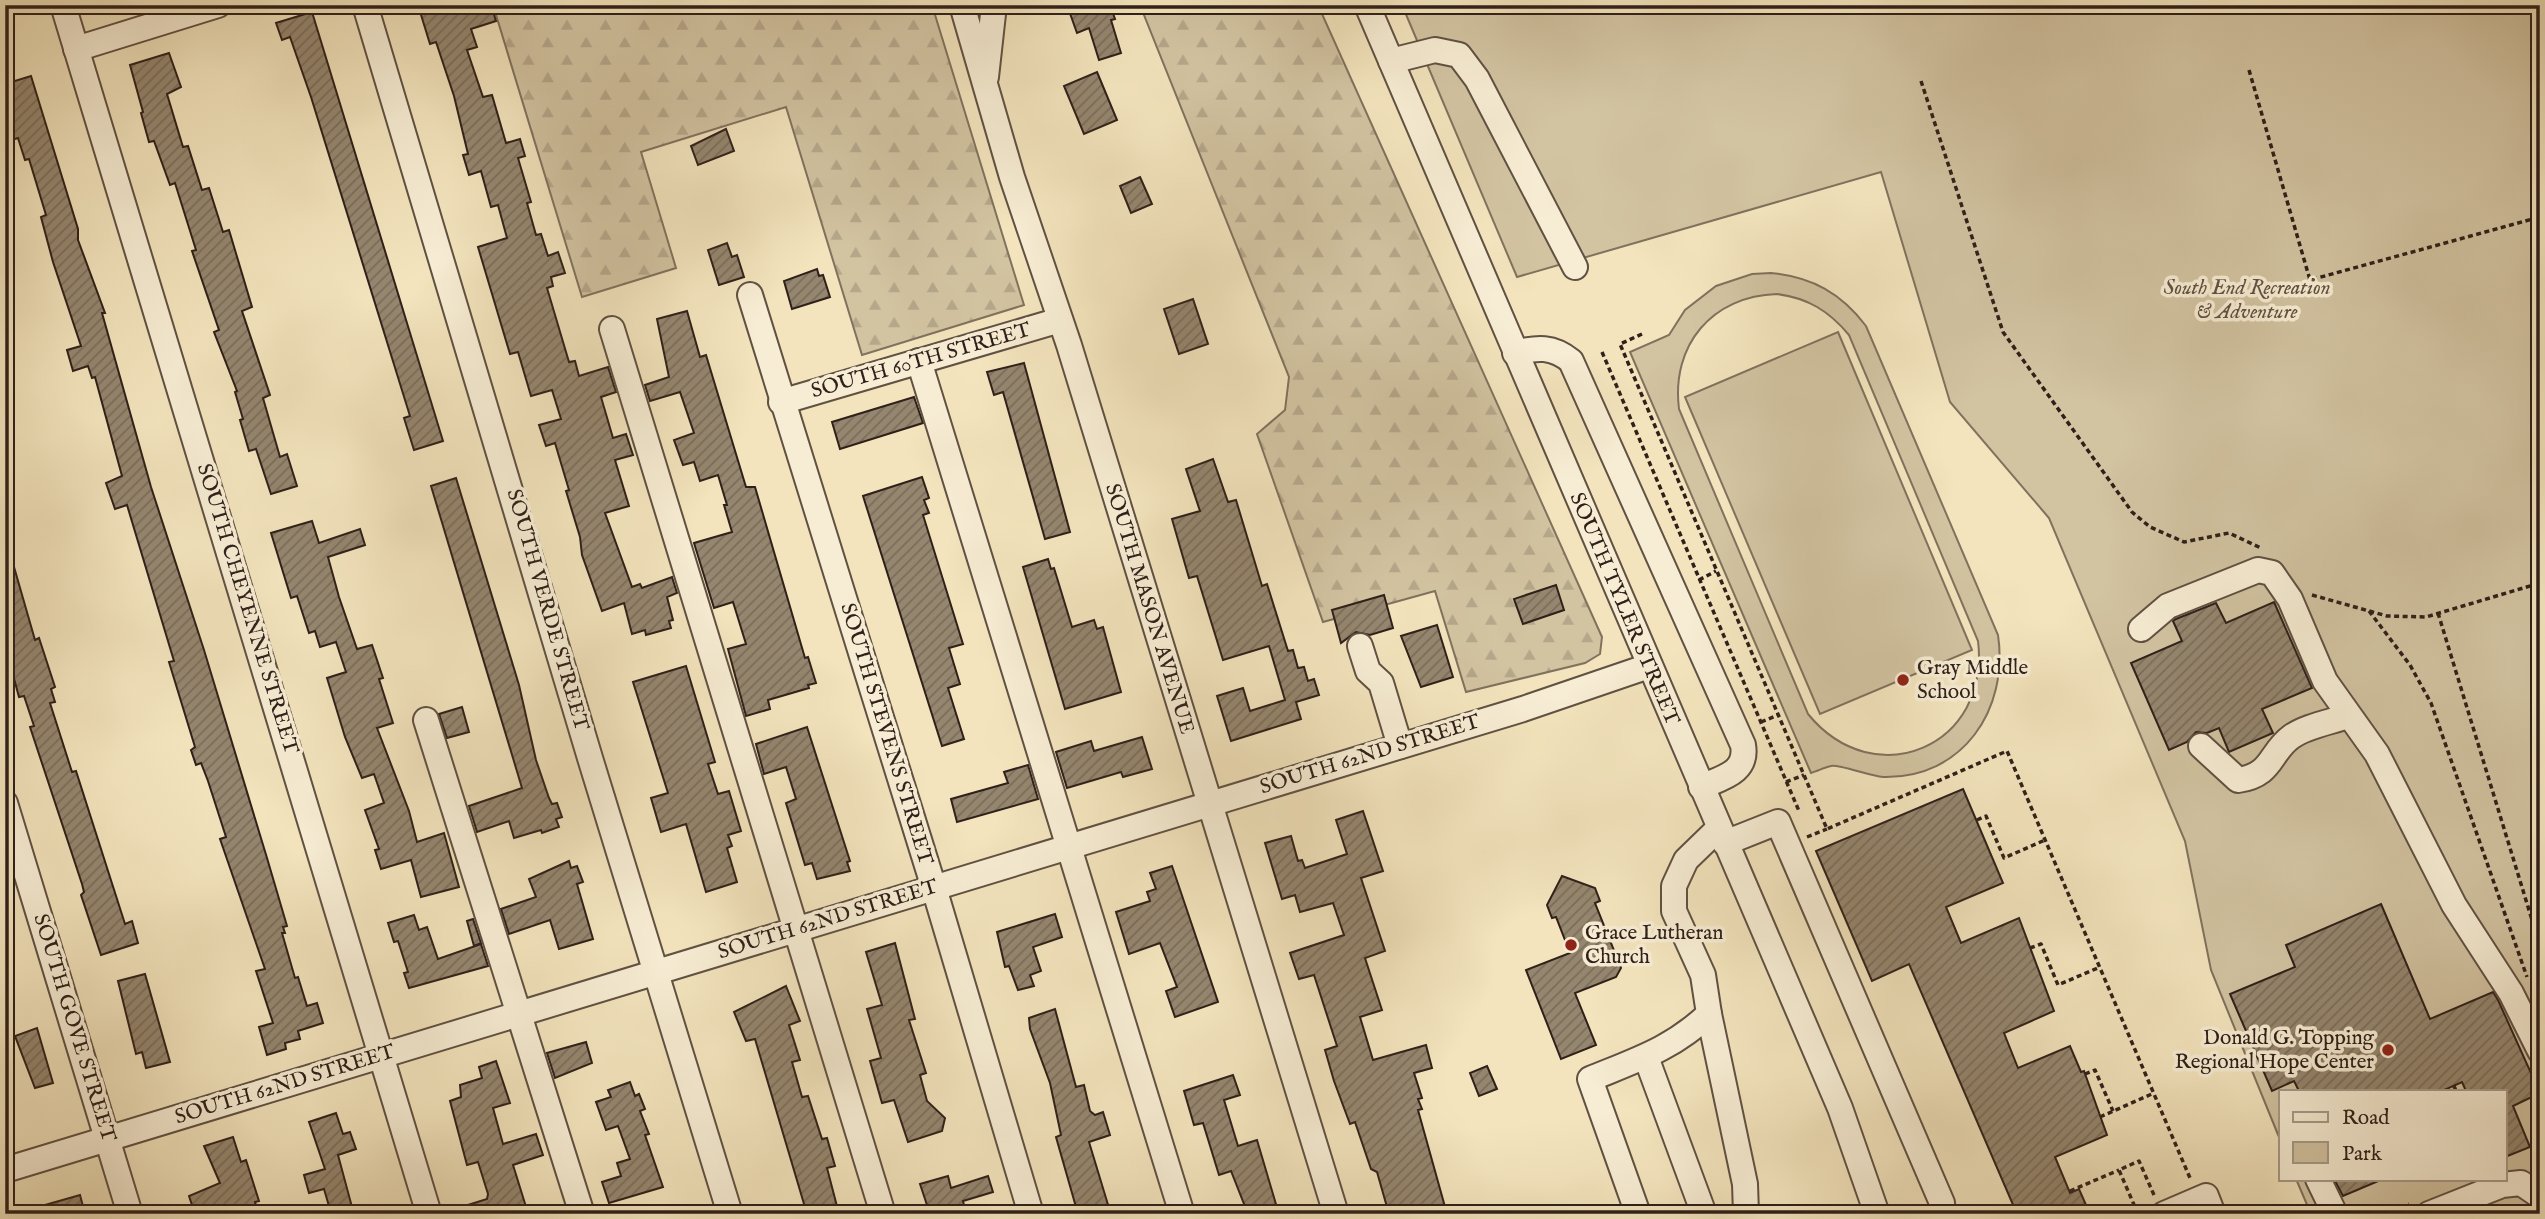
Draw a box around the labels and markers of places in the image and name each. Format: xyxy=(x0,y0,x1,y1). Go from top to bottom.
place label: Gray Middle School xyxy=(1917,655,2029,706)
marker: Gray Middle School xyxy=(1895,672,1911,688)
place label: Grace Lutheran Church xyxy=(1585,920,1723,971)
marker: Grace Lutheran Church xyxy=(1563,937,1579,953)
place label: Donald G. Topping Regional Hope Center xyxy=(2175,1025,2375,1076)
marker: Donald G. Topping Regional Hope Center xyxy=(2380,1042,2396,1058)

